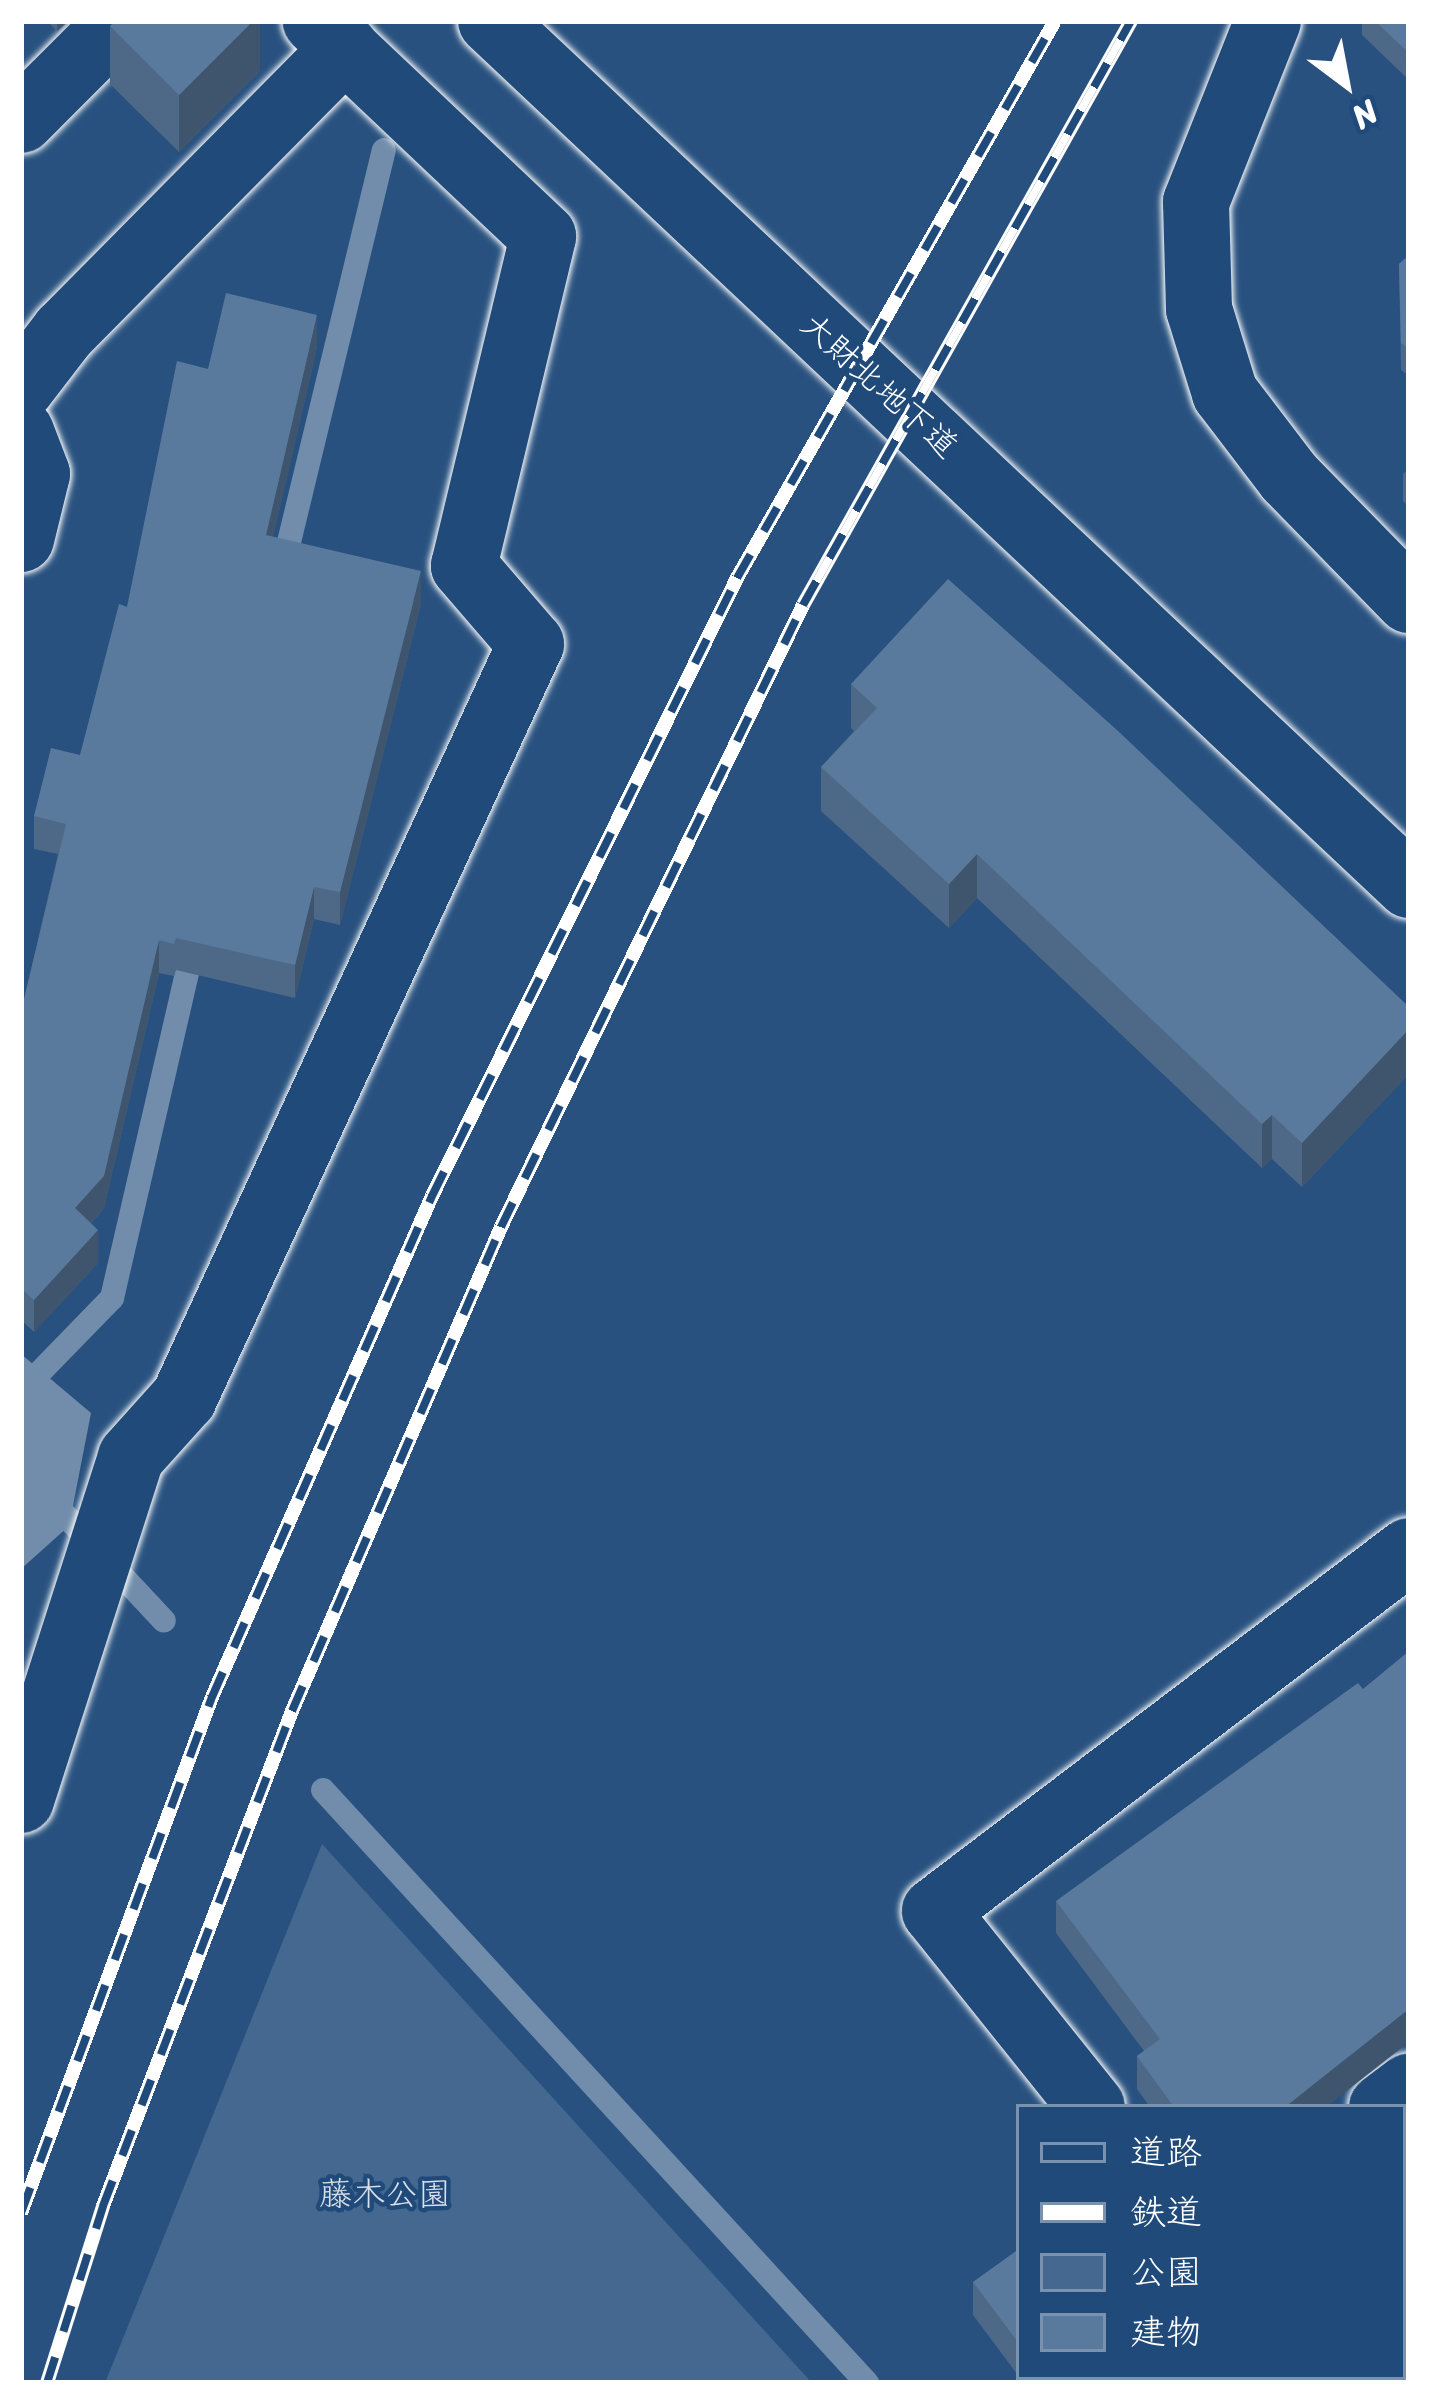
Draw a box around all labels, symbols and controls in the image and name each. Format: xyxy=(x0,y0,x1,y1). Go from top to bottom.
north arrow xyxy=(1286,24,1406,144)
text: N xyxy=(1340,84,1390,145)
street label: 大財北地下道 xyxy=(792,305,966,467)
legend xyxy=(1016,2104,1406,2380)
text: 道路 xyxy=(1130,2120,1202,2184)
park label: 藤木公園 xyxy=(319,2175,451,2215)
text: 鉄道 xyxy=(1130,2180,1202,2244)
text: 公園 xyxy=(1130,2240,1202,2304)
text: 建物 xyxy=(1130,2300,1202,2364)

